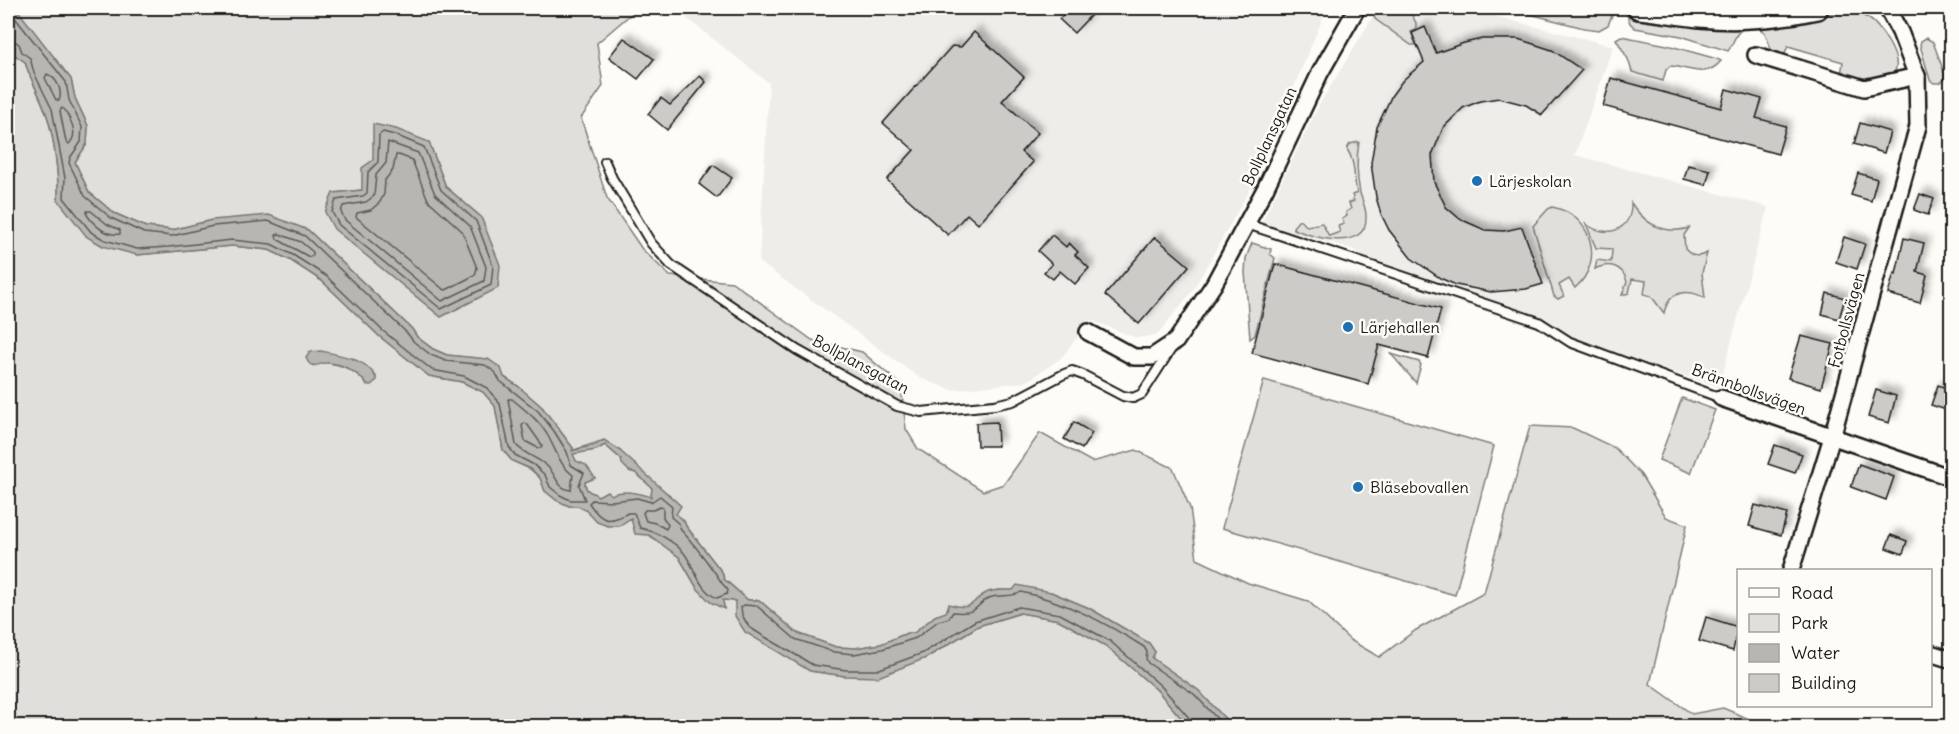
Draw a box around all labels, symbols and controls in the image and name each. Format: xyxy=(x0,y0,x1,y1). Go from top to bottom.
street label: Bollplansgatan xyxy=(1237,83,1301,189)
place label: Lärjeskolan xyxy=(1489,171,1572,191)
marker: Lärjeskolan xyxy=(1470,174,1484,188)
street label: Fotbollsvägen xyxy=(1824,270,1868,370)
place label: Lärjehallen xyxy=(1360,317,1440,337)
marker: Lärjehallen xyxy=(1341,320,1355,334)
street label: Bollplansgatan xyxy=(809,330,913,398)
street label: Brännbollsvägen xyxy=(1689,359,1809,419)
place label: Bläsebovallen xyxy=(1370,477,1469,497)
marker: Bläsebovallen xyxy=(1351,480,1365,494)
legend xyxy=(1737,569,1932,707)
text: Road xyxy=(1791,581,1834,604)
text: Park xyxy=(1791,611,1828,634)
text: Water xyxy=(1791,641,1841,664)
text: Building xyxy=(1791,671,1856,694)

